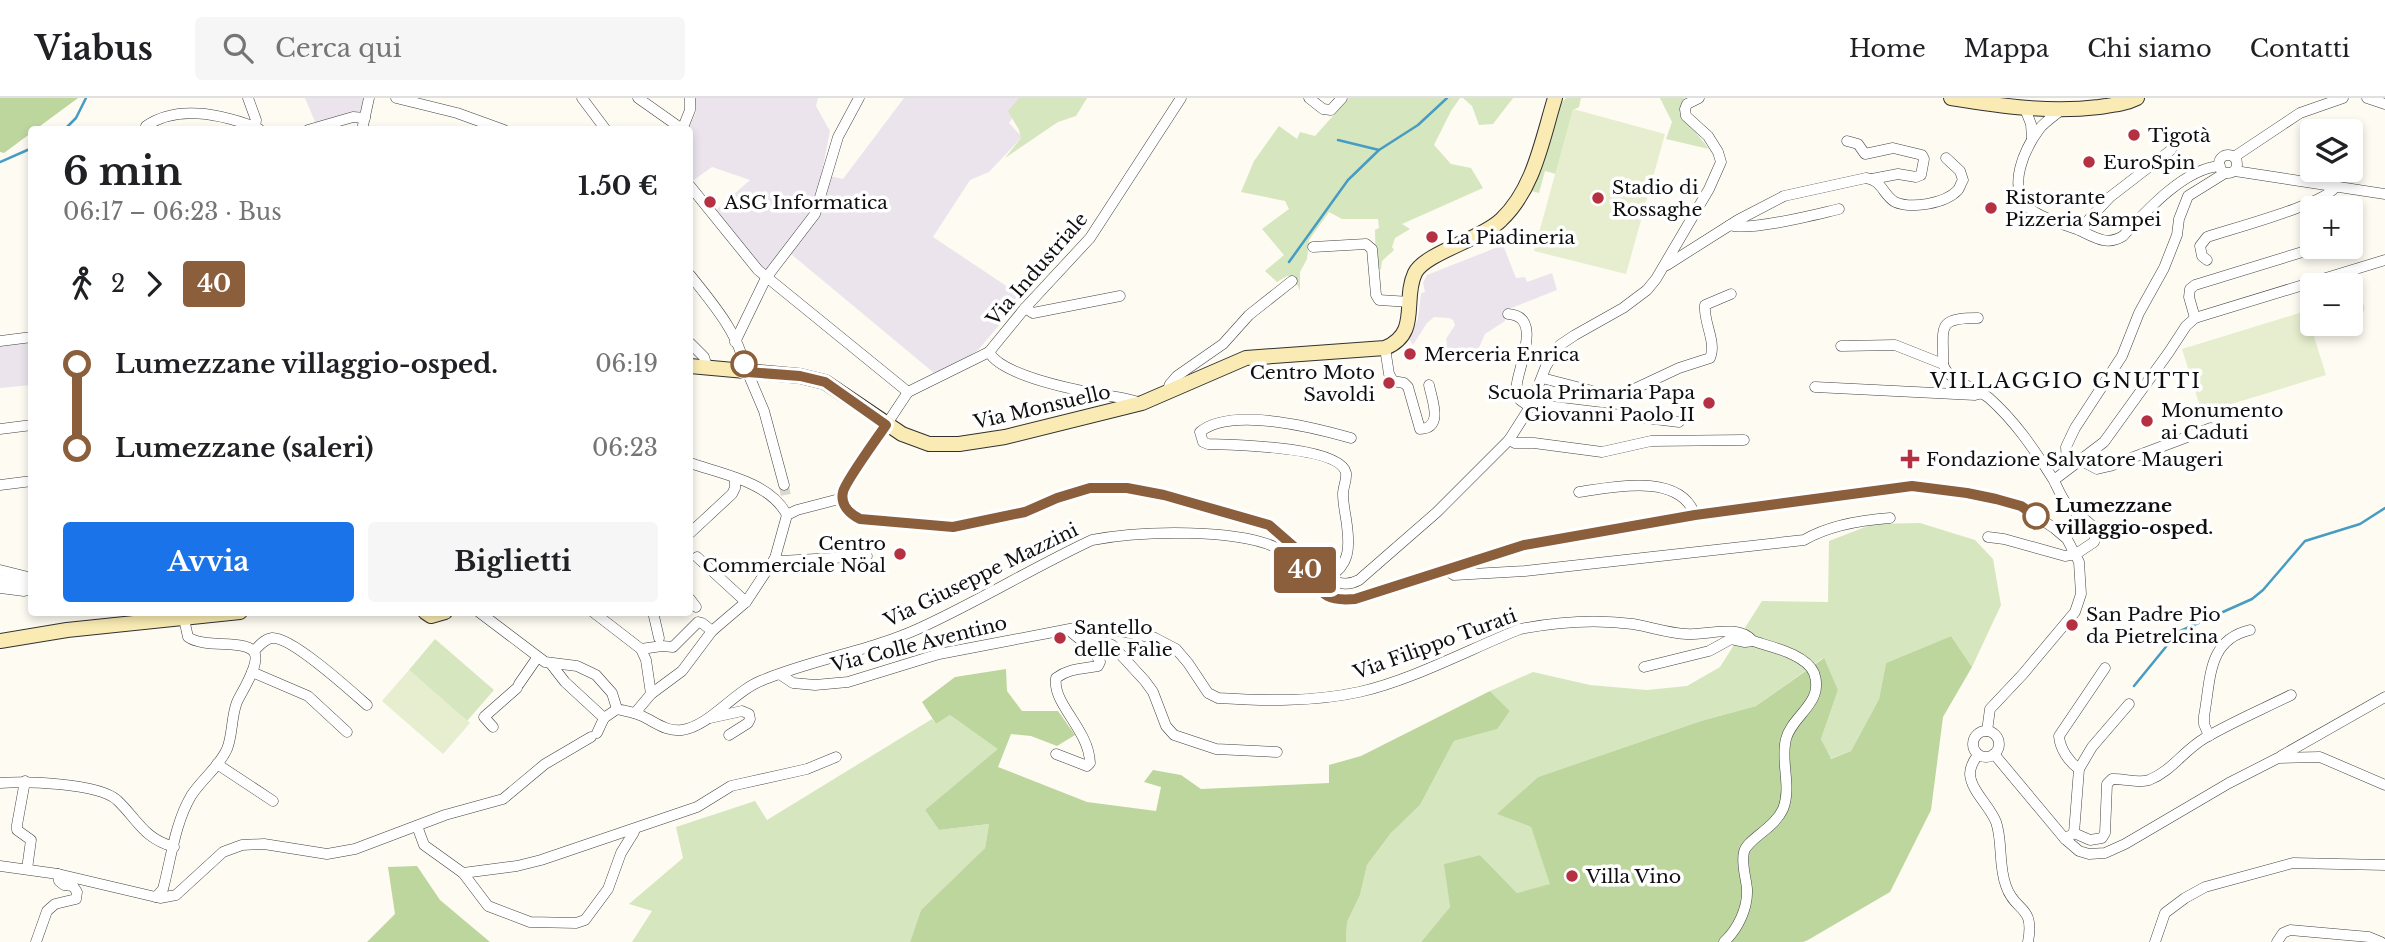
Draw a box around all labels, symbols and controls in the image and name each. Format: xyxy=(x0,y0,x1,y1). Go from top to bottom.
search box xyxy=(195,17,685,80)
text: Viabus xyxy=(35,28,153,69)
icon: search xyxy=(219,29,257,67)
text: Cerca qui xyxy=(275,32,402,64)
text: Home xyxy=(1849,34,1926,63)
text: Mappa xyxy=(1964,34,2049,63)
text: Chi siamo xyxy=(2087,34,2212,63)
text: Contatti xyxy=(2250,34,2350,63)
map controls xyxy=(2300,119,2363,336)
button: layers xyxy=(2300,119,2363,182)
place label: Tigotà xyxy=(2148,124,2211,147)
marker: Tigotà xyxy=(2126,127,2142,143)
text: 6 min xyxy=(63,148,182,195)
place label: EuroSpin xyxy=(2103,151,2195,174)
marker: EuroSpin xyxy=(2081,154,2097,170)
text: 1.50 € xyxy=(578,170,658,202)
place label: Stadio di Rossaghe xyxy=(1612,176,1702,221)
place label: Ristorante Pizzeria Sampei xyxy=(2005,186,2162,231)
marker: Stadio di Rossaghe xyxy=(1590,190,1606,206)
place label: ASG Informatica xyxy=(723,191,888,214)
marker: ASG Informatica xyxy=(702,194,718,210)
button: + xyxy=(2300,196,2363,259)
text: 06:17 – 06:23 · Bus xyxy=(63,198,282,226)
marker: Ristorante Pizzeria Sampei xyxy=(1983,200,1999,216)
street label: Via Industriale xyxy=(981,208,1092,331)
place label: La Piadineria xyxy=(1446,226,1575,249)
marker: La Piadineria xyxy=(1424,229,1440,245)
icon: walk xyxy=(63,265,101,303)
icon: forward xyxy=(135,265,173,303)
text: 40 xyxy=(197,269,231,298)
text: 2 xyxy=(111,270,125,298)
button: − xyxy=(2300,273,2363,336)
place label: Merceria Enrica xyxy=(1424,343,1580,366)
marker: Merceria Enrica xyxy=(1402,346,1418,362)
text: Lumezzane villaggio-osped. xyxy=(115,348,498,380)
text: 06:19 xyxy=(595,350,658,378)
unlabelled marker xyxy=(731,351,757,377)
place label: Centro Moto Savoldi xyxy=(1250,361,1376,406)
district label: VILLAGGIO GNUTTI xyxy=(1929,368,2202,394)
marker: Centro Moto Savoldi xyxy=(1381,375,1397,391)
street label: Via Monsuello xyxy=(970,380,1113,434)
place label: Scuola Primaria Papa Giovanni Paolo II xyxy=(1488,381,1695,426)
marker: Scuola Primaria Papa Giovanni Paolo II xyxy=(1701,395,1717,411)
place label: Monumento ai Caduti xyxy=(2161,399,2283,444)
marker: Monumento ai Caduti xyxy=(2139,413,2155,429)
text: Lumezzane (saleri) xyxy=(115,432,373,464)
text: 06:23 xyxy=(592,434,658,462)
place label: Fondazione Salvatore Maugeri xyxy=(1926,448,2224,471)
marker: Fondazione Salvatore Maugeri xyxy=(1900,449,1920,469)
place label: Lumezzane villaggio-osped. xyxy=(2055,494,2213,539)
marker: Lumezzane villaggio-osped. xyxy=(2023,503,2049,529)
street label: Via Giuseppe Mazzini xyxy=(879,518,1082,632)
button: Avvia xyxy=(63,522,354,602)
button: Biglietti xyxy=(368,522,658,602)
place label: Centro Commerciale Nöal xyxy=(702,532,886,577)
marker: Centro Commerciale Nöal xyxy=(892,546,908,562)
line badge: 40 xyxy=(1274,547,1336,593)
text: 40 xyxy=(1288,555,1322,584)
place label: San Padre Pio da Pietrelcina xyxy=(2086,603,2221,648)
street label: Via Filippo Turati xyxy=(1349,604,1520,685)
street label: Via Colle Aventino xyxy=(828,611,1009,677)
place label: Santello delle Falìe xyxy=(1074,616,1173,661)
marker: San Padre Pio da Pietrelcina xyxy=(2064,617,2080,633)
marker: Santello delle Falìe xyxy=(1052,630,1068,646)
place label: Villa Vino xyxy=(1585,865,1681,888)
marker: Villa Vino xyxy=(1564,868,1580,884)

